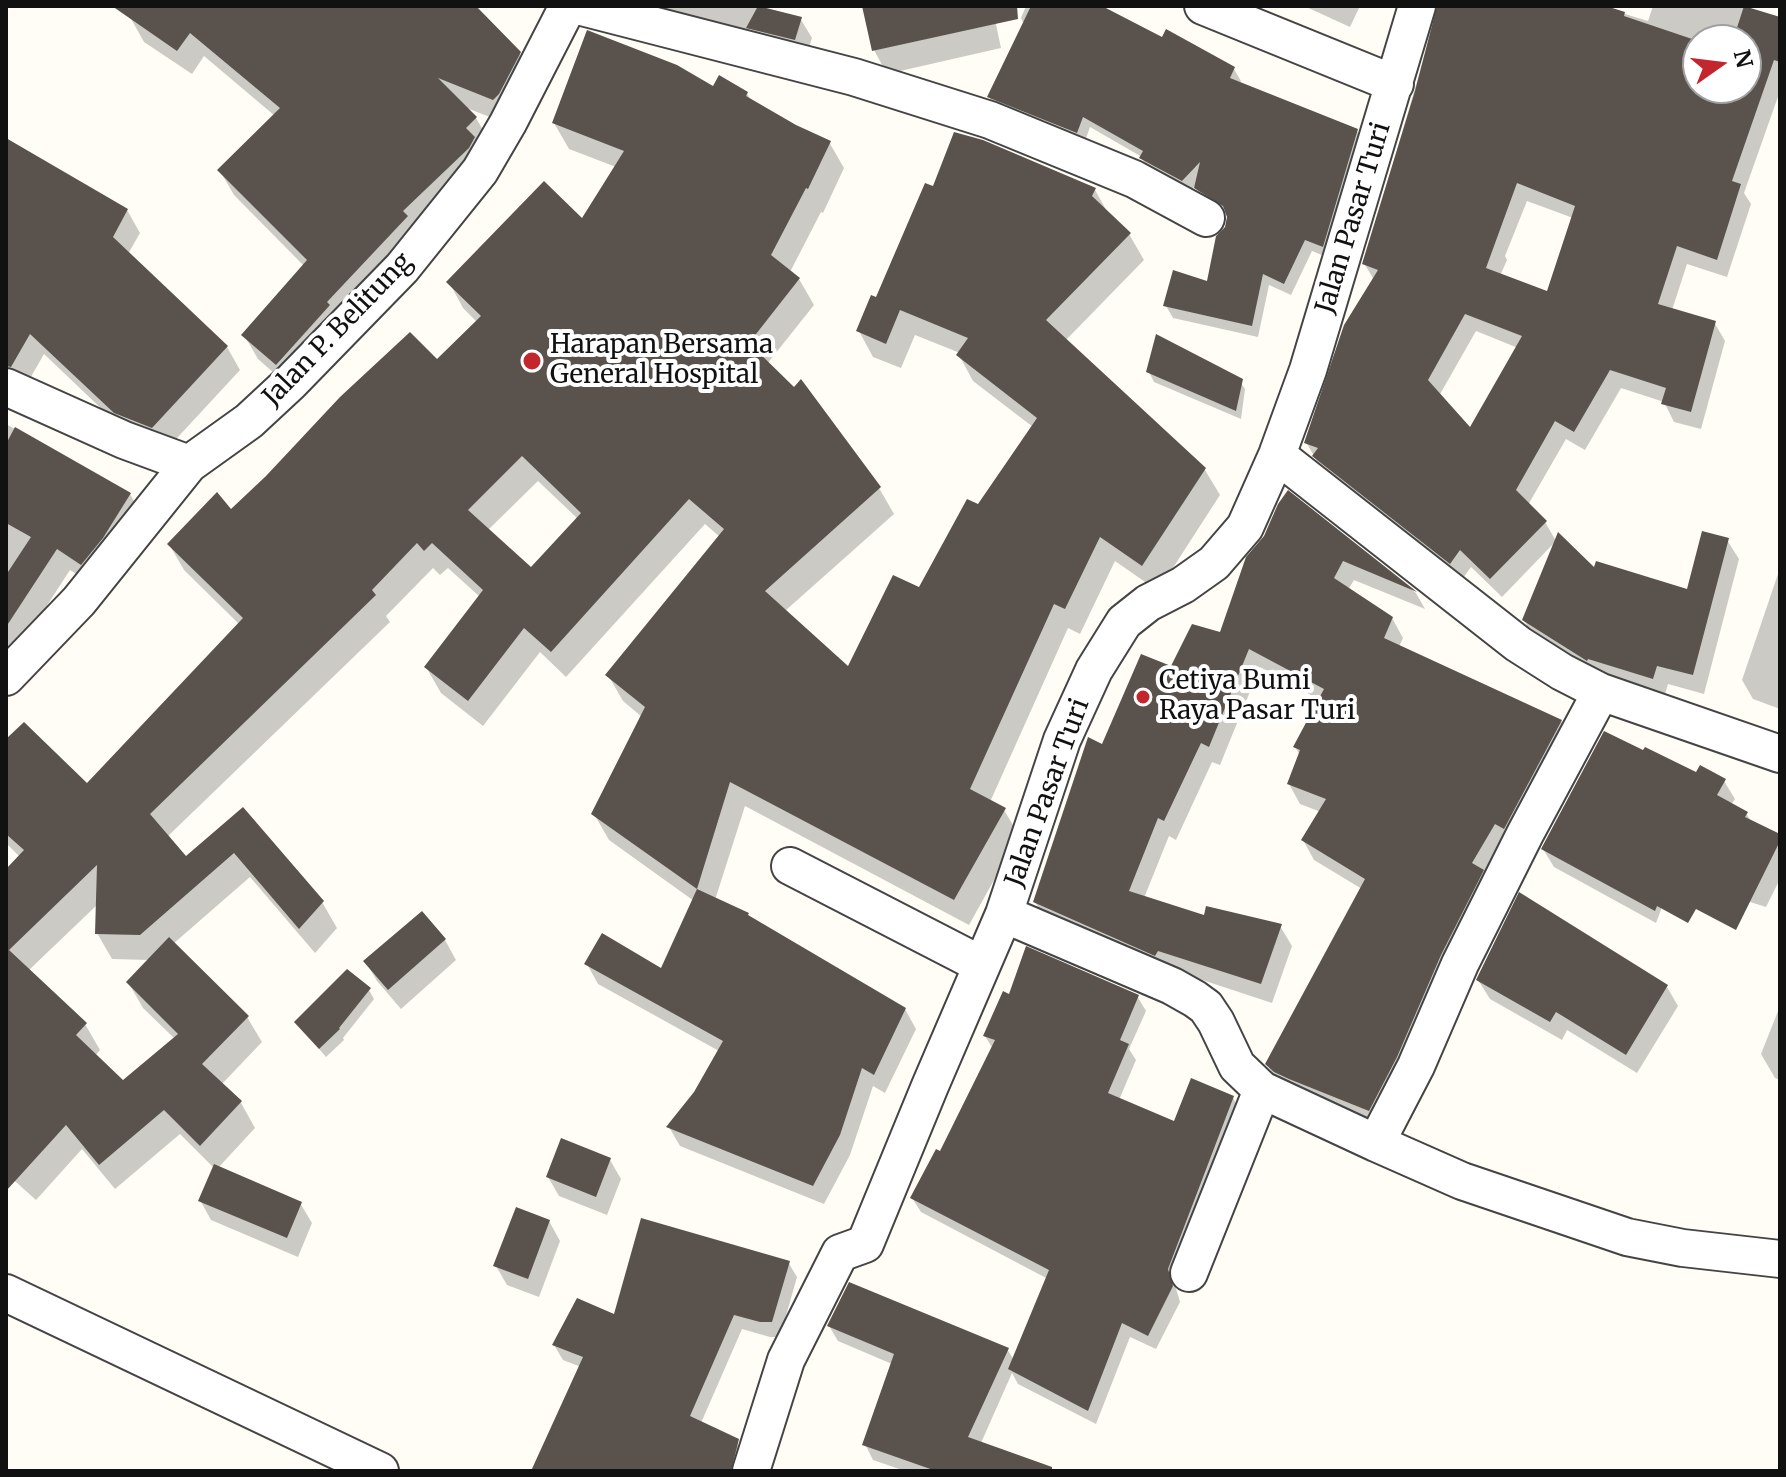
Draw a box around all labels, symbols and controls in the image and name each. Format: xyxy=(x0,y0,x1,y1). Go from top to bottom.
north arrow xyxy=(1682,24,1762,104)
text: N xyxy=(1728,47,1759,70)
street label: Jalan Pasar Turi xyxy=(1310,119,1398,317)
street label: Jalan P. Belitung xyxy=(257,247,419,413)
place label: Harapan Bersama General Hospital xyxy=(550,330,773,392)
marker: Harapan Bersama General Hospital xyxy=(521,350,543,372)
place label: Cetiya Bumi Raya Pasar Turi xyxy=(1159,666,1355,728)
marker: Cetiya Bumi Raya Pasar Turi xyxy=(1134,688,1152,706)
street label: Jalan Pasar Turi xyxy=(999,695,1097,891)

